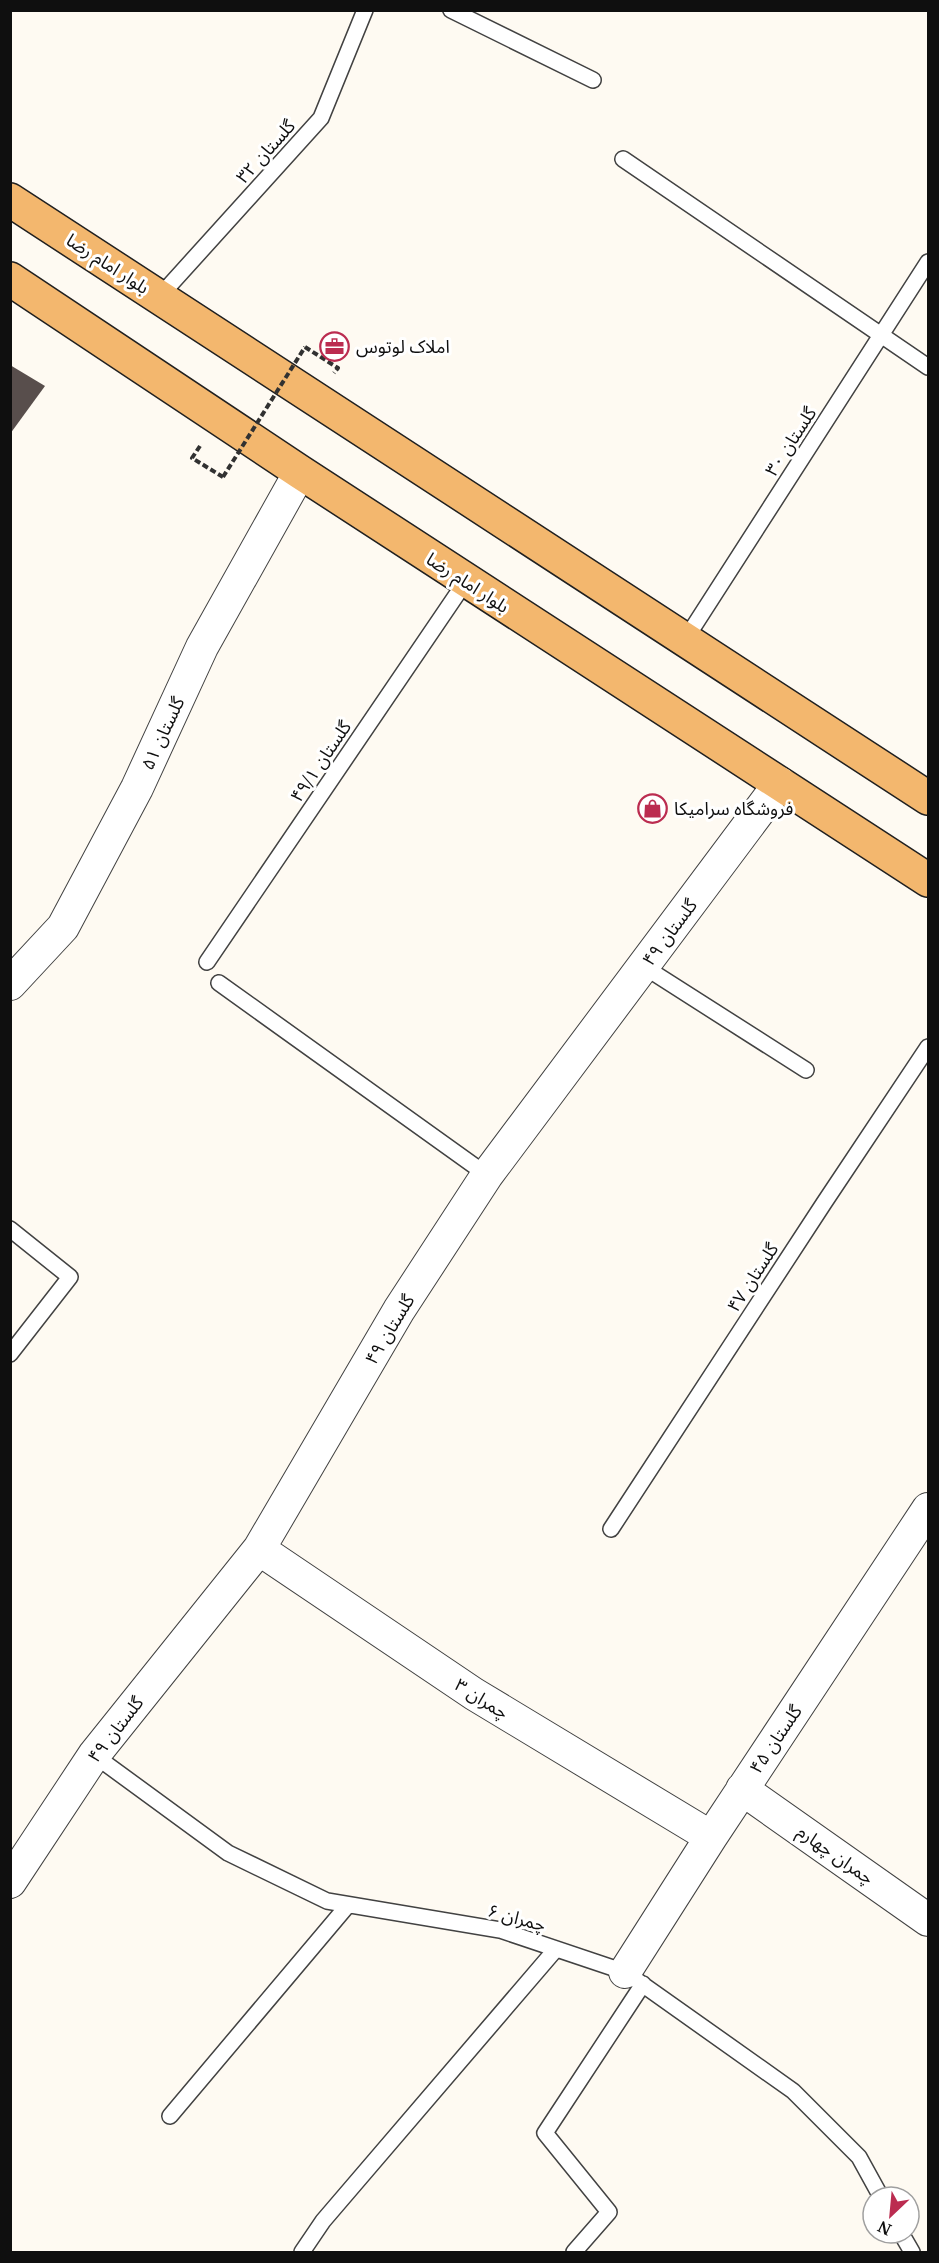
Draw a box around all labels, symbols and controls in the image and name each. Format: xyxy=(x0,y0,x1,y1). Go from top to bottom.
street label: گلستان ۳۲ xyxy=(230,114,300,188)
street label: بلوار امام رضا xyxy=(60,227,154,301)
office icon: املاک لوتوس xyxy=(319,330,351,362)
place label: املاک لوتوس xyxy=(356,334,450,358)
street label: گلستان ۳۰ xyxy=(759,401,822,480)
street label: بلوار امام رضا xyxy=(420,546,514,620)
street label: گلستان ۵۱ xyxy=(135,692,190,773)
street label: گلستان ۴۹/۱ xyxy=(284,715,356,806)
shop icon: فروشگاه سراميكا xyxy=(637,792,669,824)
place label: فروشگاه سراميكا xyxy=(674,796,793,820)
street label: گلستان ۴۹ xyxy=(636,893,702,970)
street label: گلستان ۴۷ xyxy=(721,1237,784,1316)
street label: گلستان ۴۹ xyxy=(359,1289,420,1368)
street label: چمران ۳ xyxy=(450,1672,513,1724)
street label: گلستان ۴۹ xyxy=(82,1691,149,1767)
street label: گلستان ۴۵ xyxy=(743,1700,807,1778)
street label: چمران چهارم xyxy=(791,1819,879,1892)
street label: چمران ۶ xyxy=(485,1898,549,1936)
north arrow xyxy=(861,2185,921,2245)
text: N xyxy=(874,2216,895,2241)

